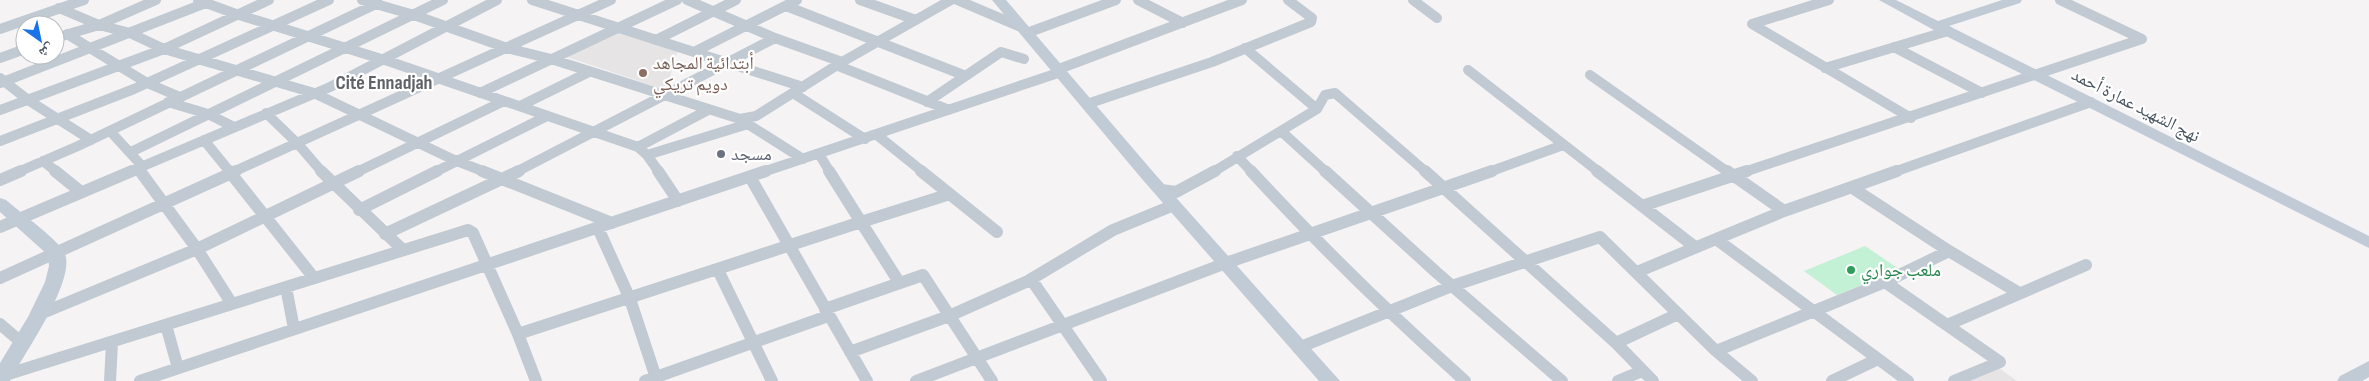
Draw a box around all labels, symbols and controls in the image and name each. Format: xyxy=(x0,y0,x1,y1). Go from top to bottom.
north arrow xyxy=(15,15,65,65)
text: ش xyxy=(36,39,58,62)
place label: أبتدائية المجاهد دويم تريكي xyxy=(653,52,754,99)
street label: نهج الشهيد عمارة أحمد xyxy=(2068,63,2204,148)
marker: أبتدائية المجاهد دويم تريكي xyxy=(637,67,649,79)
district label: Cité Ennadjah xyxy=(336,71,432,95)
place label: مسجد xyxy=(731,144,772,165)
marker: مسجد xyxy=(715,148,727,160)
place label: ملعب جواري xyxy=(1861,260,1941,285)
marker: ملعب جواري xyxy=(1845,264,1857,276)

